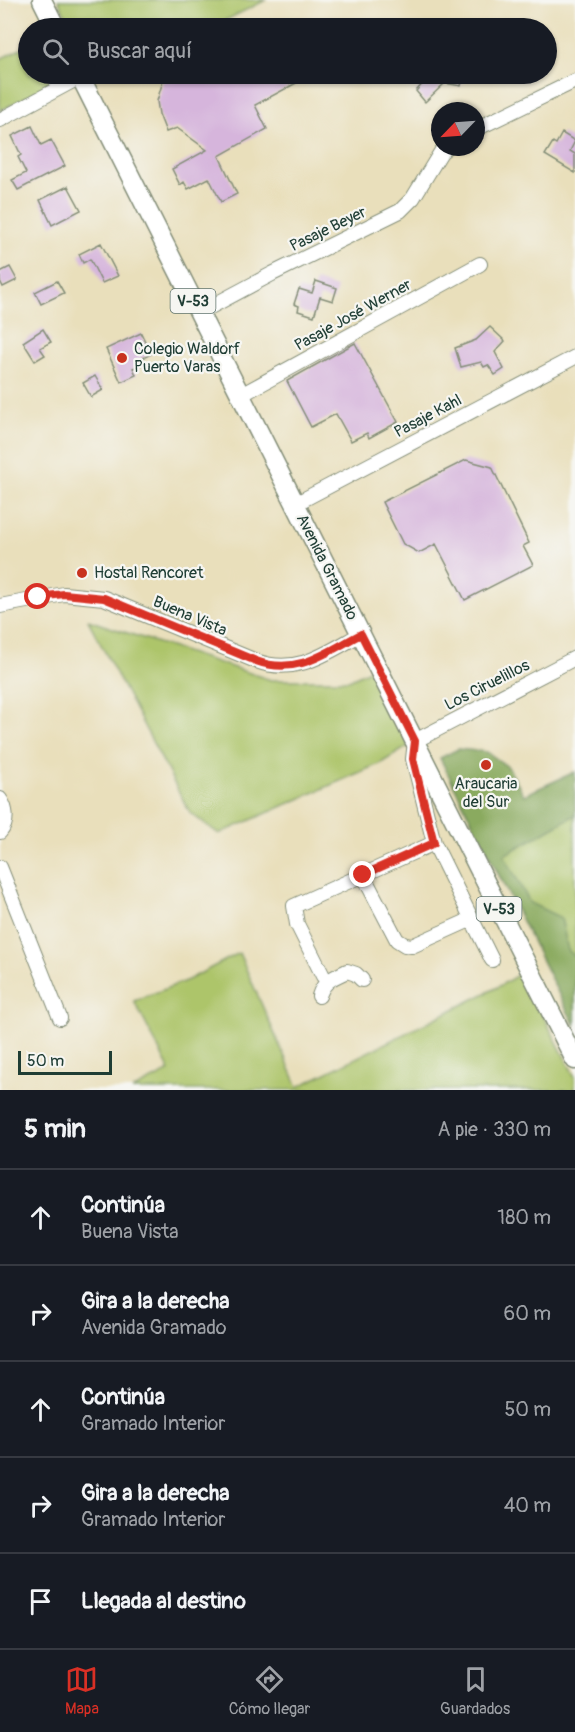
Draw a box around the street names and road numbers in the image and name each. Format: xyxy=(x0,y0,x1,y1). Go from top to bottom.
street label: Pasaje Beyer xyxy=(287,202,370,256)
street label: Pasaje José Werner xyxy=(291,274,415,355)
road number: V-53 xyxy=(170,289,216,313)
street label: Pasaje Kahl xyxy=(391,390,465,442)
street label: Avenida Gramado xyxy=(292,511,363,624)
street label: Buena Vista xyxy=(150,592,230,640)
street label: Los Ciruelillos xyxy=(441,655,533,715)
road number: V-53 xyxy=(476,897,522,921)

